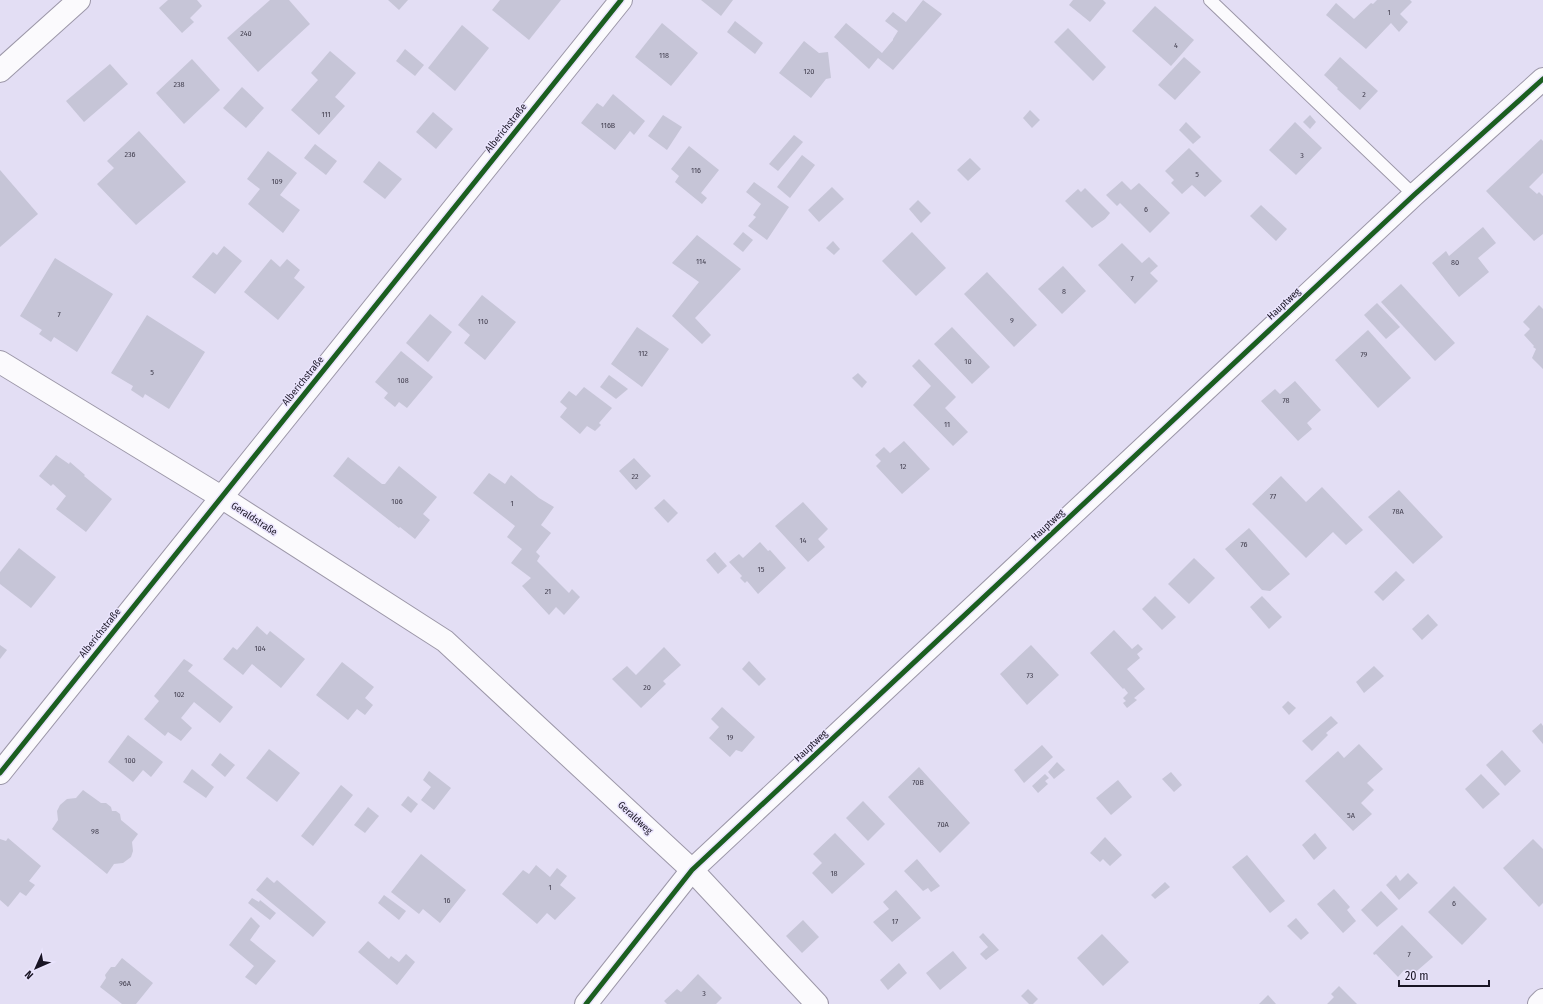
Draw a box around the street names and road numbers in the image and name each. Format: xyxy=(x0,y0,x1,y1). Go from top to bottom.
street label: Alberichstraße xyxy=(483,101,529,155)
street label: Hauptweg xyxy=(1265,285,1303,322)
street label: Alberichstraße xyxy=(280,354,326,408)
street label: Geraldstraße xyxy=(229,500,279,538)
street label: Hauptweg xyxy=(1029,506,1067,543)
street label: Alberichstraße xyxy=(77,606,123,660)
street label: Hauptweg xyxy=(792,727,830,764)
street label: Geraldweg xyxy=(615,799,655,837)

